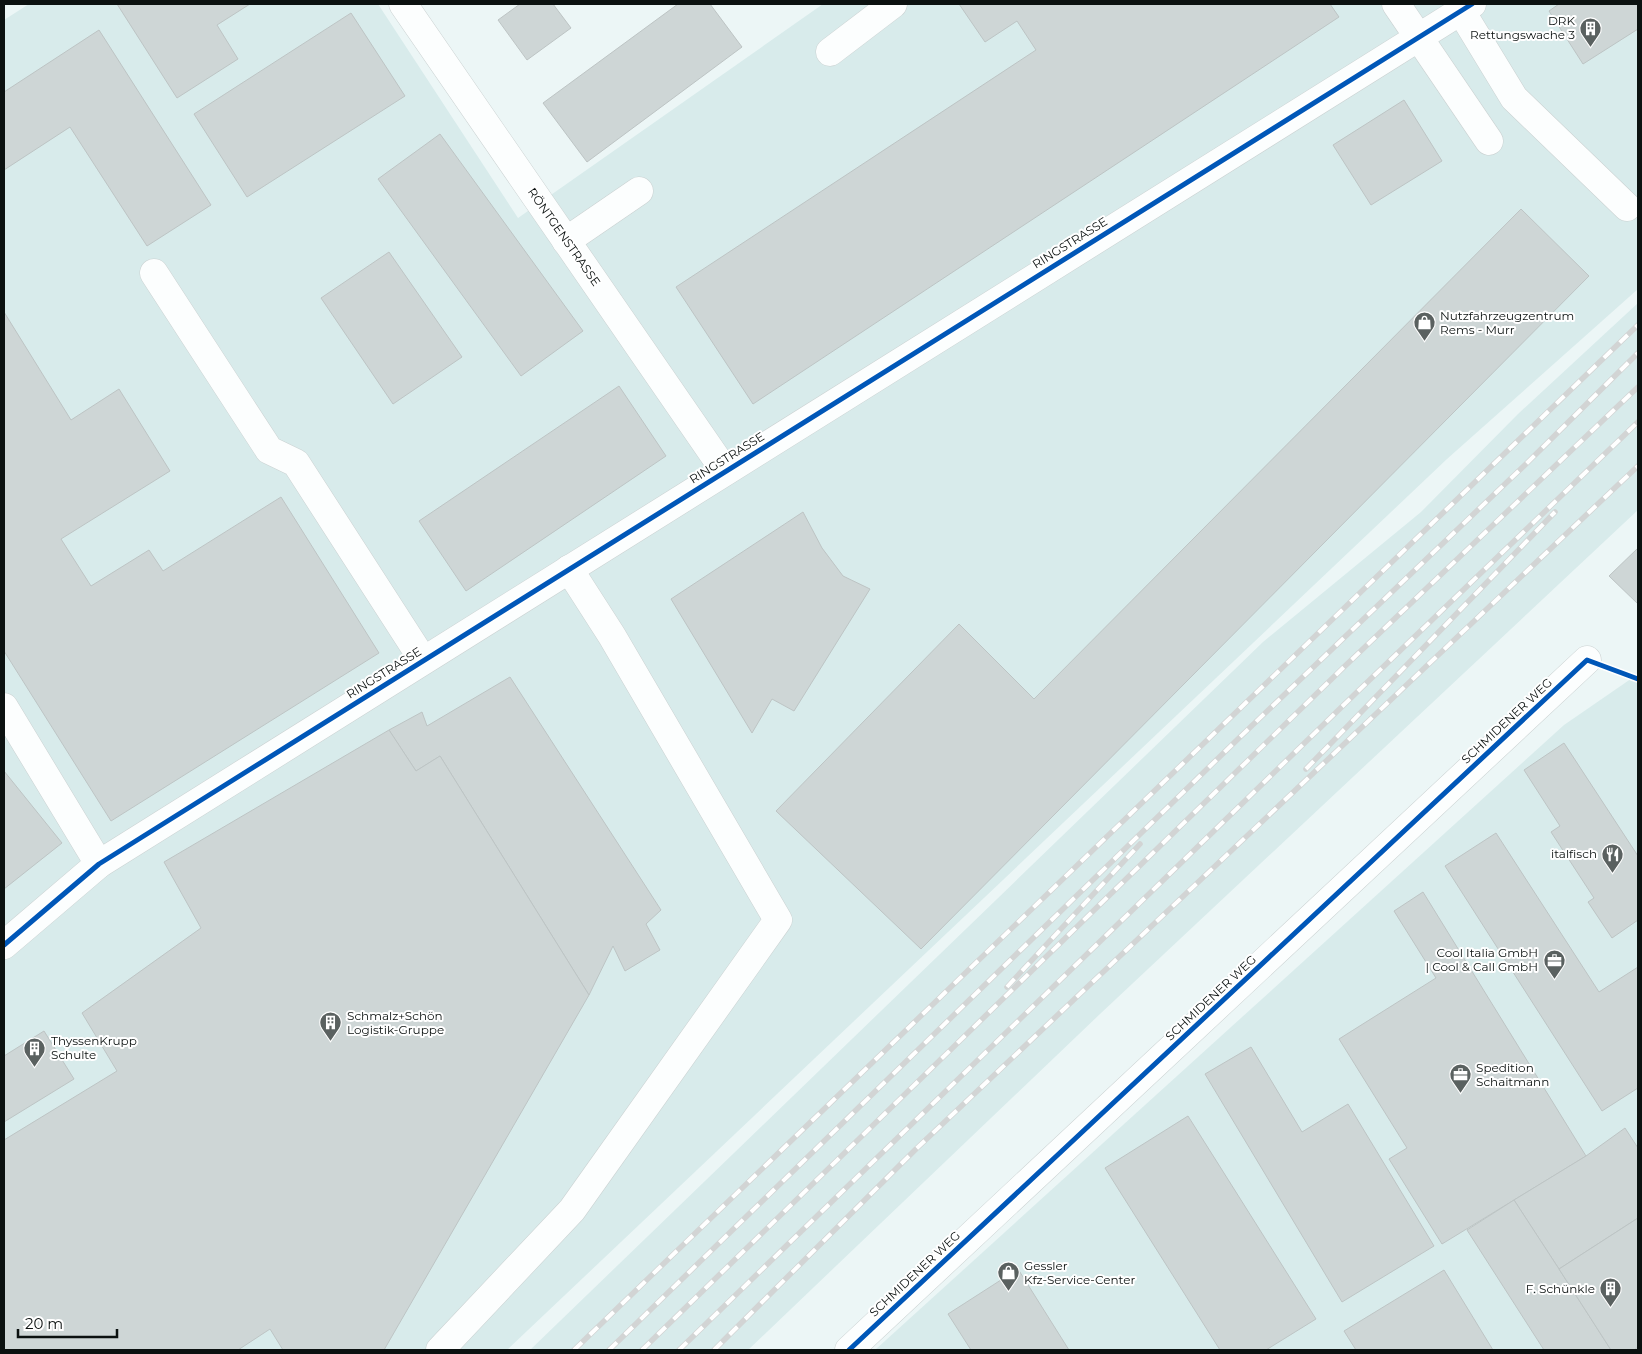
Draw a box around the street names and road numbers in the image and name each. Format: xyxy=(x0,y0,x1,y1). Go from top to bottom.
street label: RÖNTGENSTRASSE xyxy=(525,185,604,289)
street label: RINGSTRASSE xyxy=(1029,214,1110,272)
street label: RINGSTRASSE xyxy=(686,429,767,487)
street label: RINGSTRASSE xyxy=(343,644,424,702)
street label: SCHMIDENER WEG xyxy=(1458,675,1555,767)
street label: SCHMIDENER WEG xyxy=(1162,952,1259,1044)
street label: SCHMIDENER WEG xyxy=(866,1228,963,1320)

